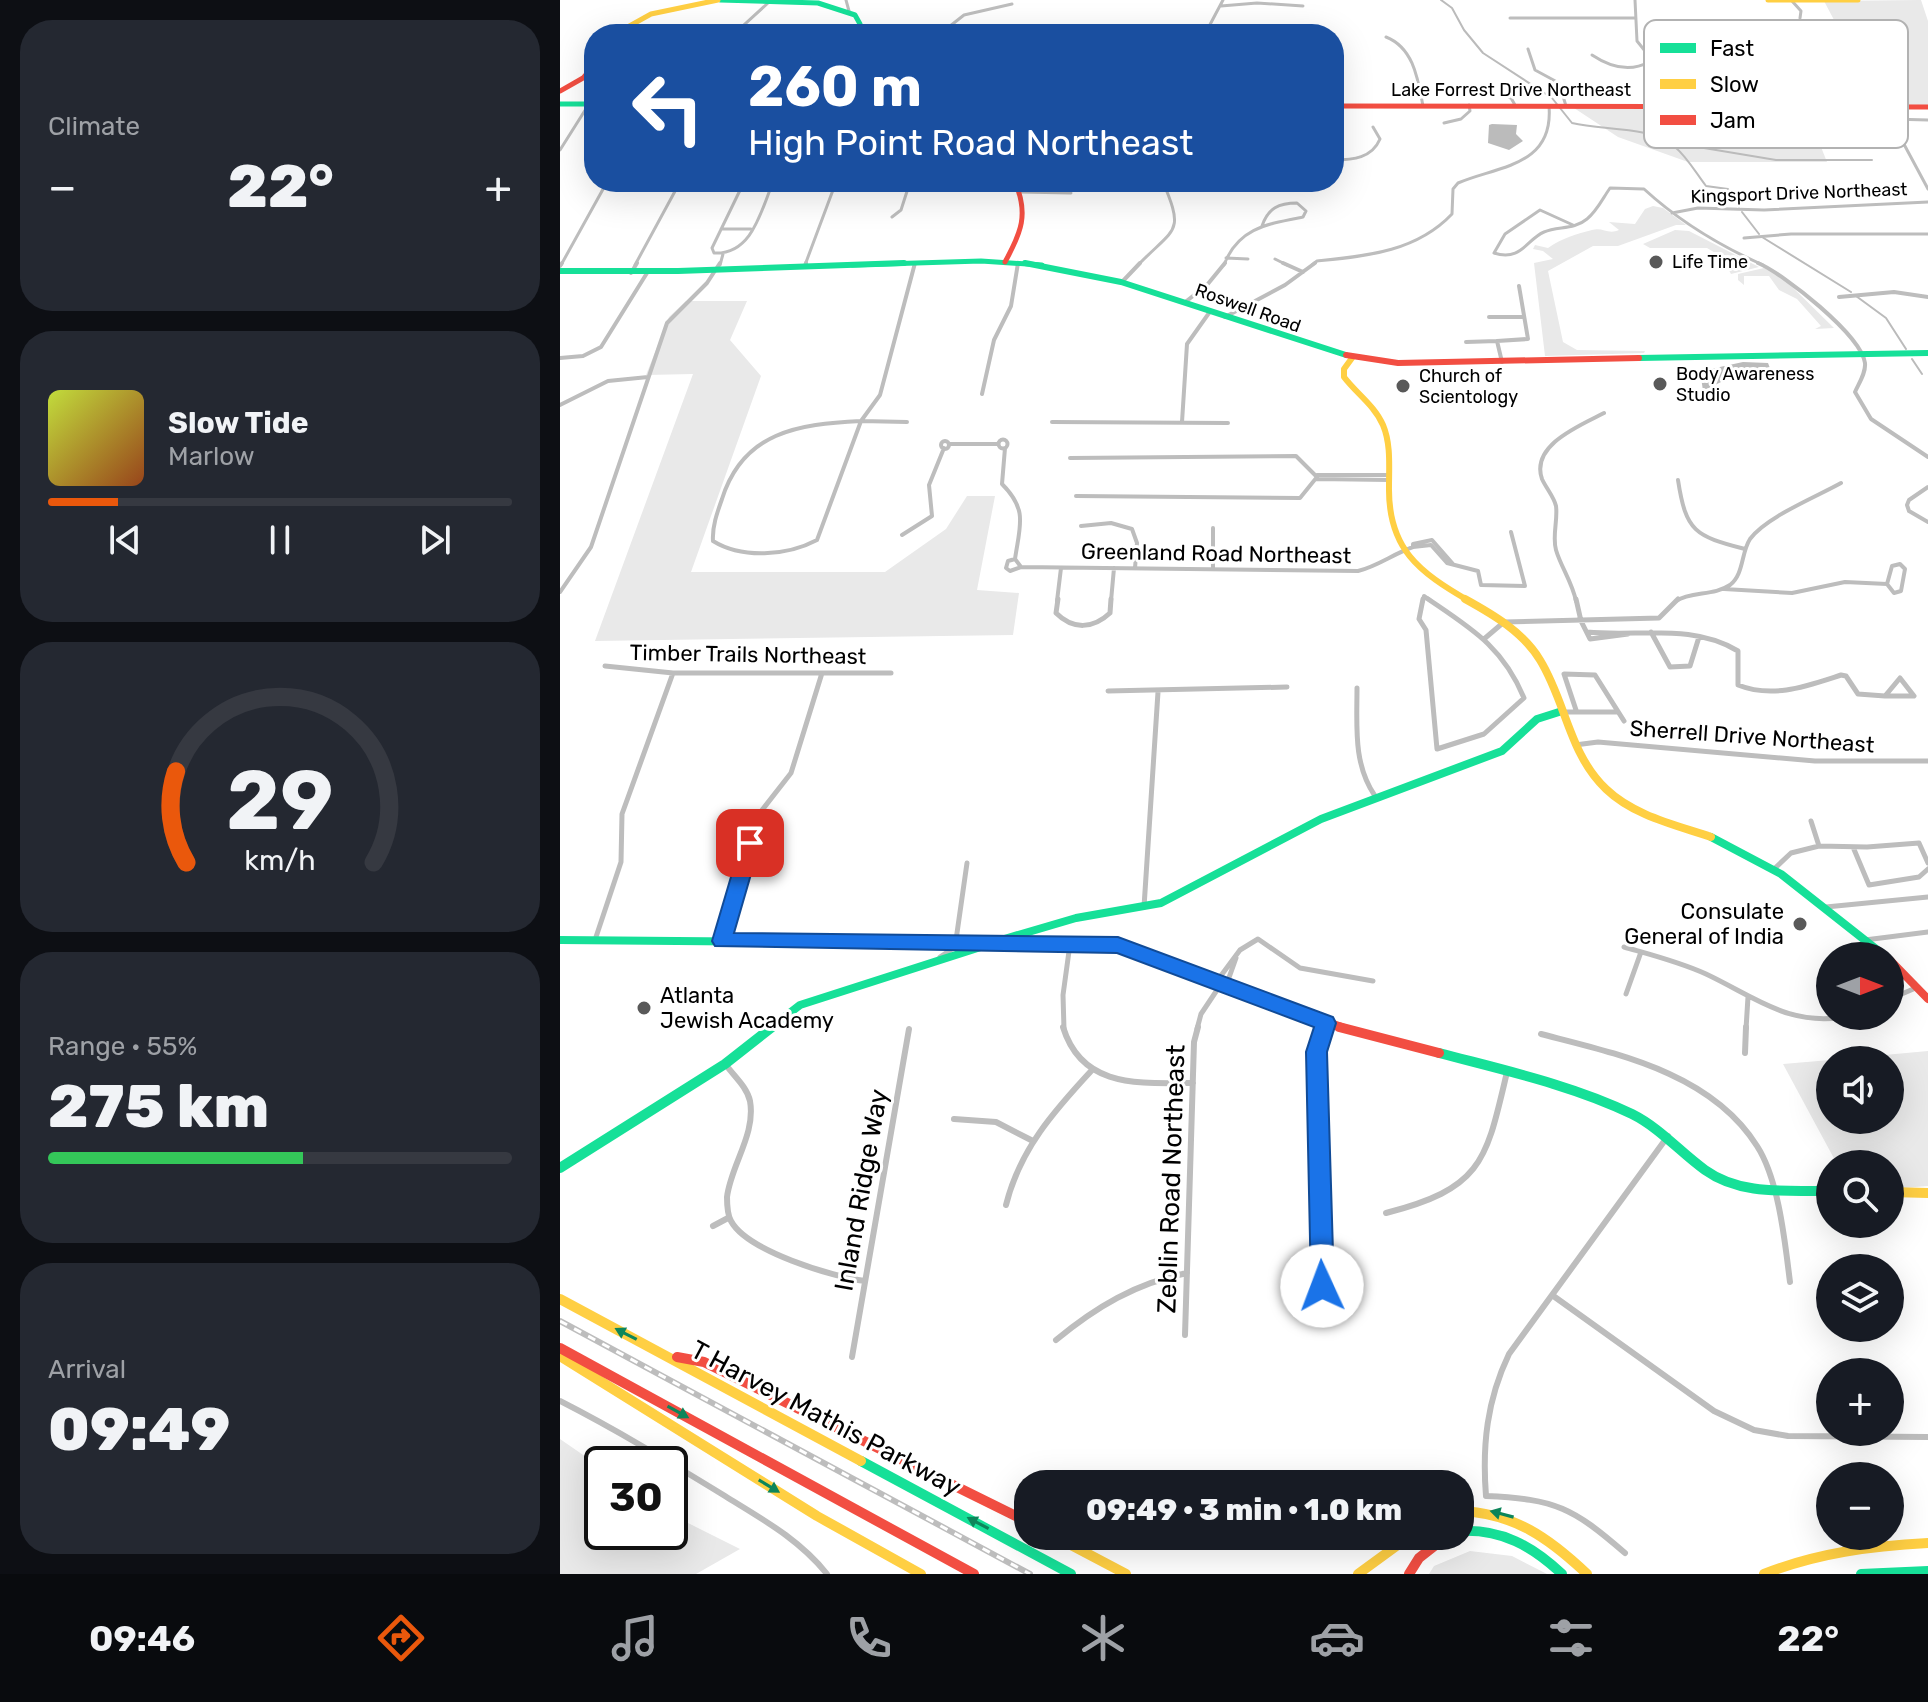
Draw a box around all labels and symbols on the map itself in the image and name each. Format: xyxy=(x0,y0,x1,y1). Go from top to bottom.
legend xyxy=(1644,20,1908,148)
text: Fast xyxy=(1710,35,1755,62)
text: Slow xyxy=(1710,71,1759,98)
street label: Lake Forrest Drive Northeast xyxy=(1391,79,1631,101)
text: Jam xyxy=(1710,107,1756,134)
street label: Kingsport Drive Northeast xyxy=(1690,178,1908,208)
place label: Life Time xyxy=(1672,251,1748,273)
marker: Life Time xyxy=(1647,253,1665,271)
street label: Roswell Road xyxy=(1192,279,1304,337)
place label: Body Awareness Studio xyxy=(1676,363,1814,406)
place label: Church of Scientology xyxy=(1419,365,1518,408)
marker: Body Awareness Studio xyxy=(1651,375,1669,393)
marker: Church of Scientology xyxy=(1394,377,1412,395)
street label: Greenland Road Northeast xyxy=(1081,538,1352,569)
street label: Timber Trails Northeast xyxy=(629,639,867,670)
street label: Sherrell Drive Northeast xyxy=(1629,714,1876,759)
pin xyxy=(716,809,784,877)
place label: Consulate General of India xyxy=(1624,898,1784,950)
marker: Consulate General of India xyxy=(1791,915,1809,933)
north arrow xyxy=(1816,942,1904,1030)
place label: Atlanta Jewish Academy xyxy=(660,982,834,1034)
marker: Atlanta Jewish Academy xyxy=(635,999,653,1017)
street label: Zeblin Road Northeast xyxy=(1151,1044,1192,1314)
street label: Inland Ridge Way xyxy=(828,1087,895,1294)
position arrow xyxy=(1280,1244,1364,1328)
one-way arrow xyxy=(615,1327,638,1340)
street label: T Harvey Mathis Parkway xyxy=(685,1334,966,1503)
one-way arrow xyxy=(666,1406,689,1419)
speed limit sign: 30 xyxy=(584,1446,688,1550)
one-way arrow xyxy=(758,1479,780,1493)
one-way arrow xyxy=(1489,1507,1513,1520)
one-way arrow xyxy=(967,1517,989,1531)

